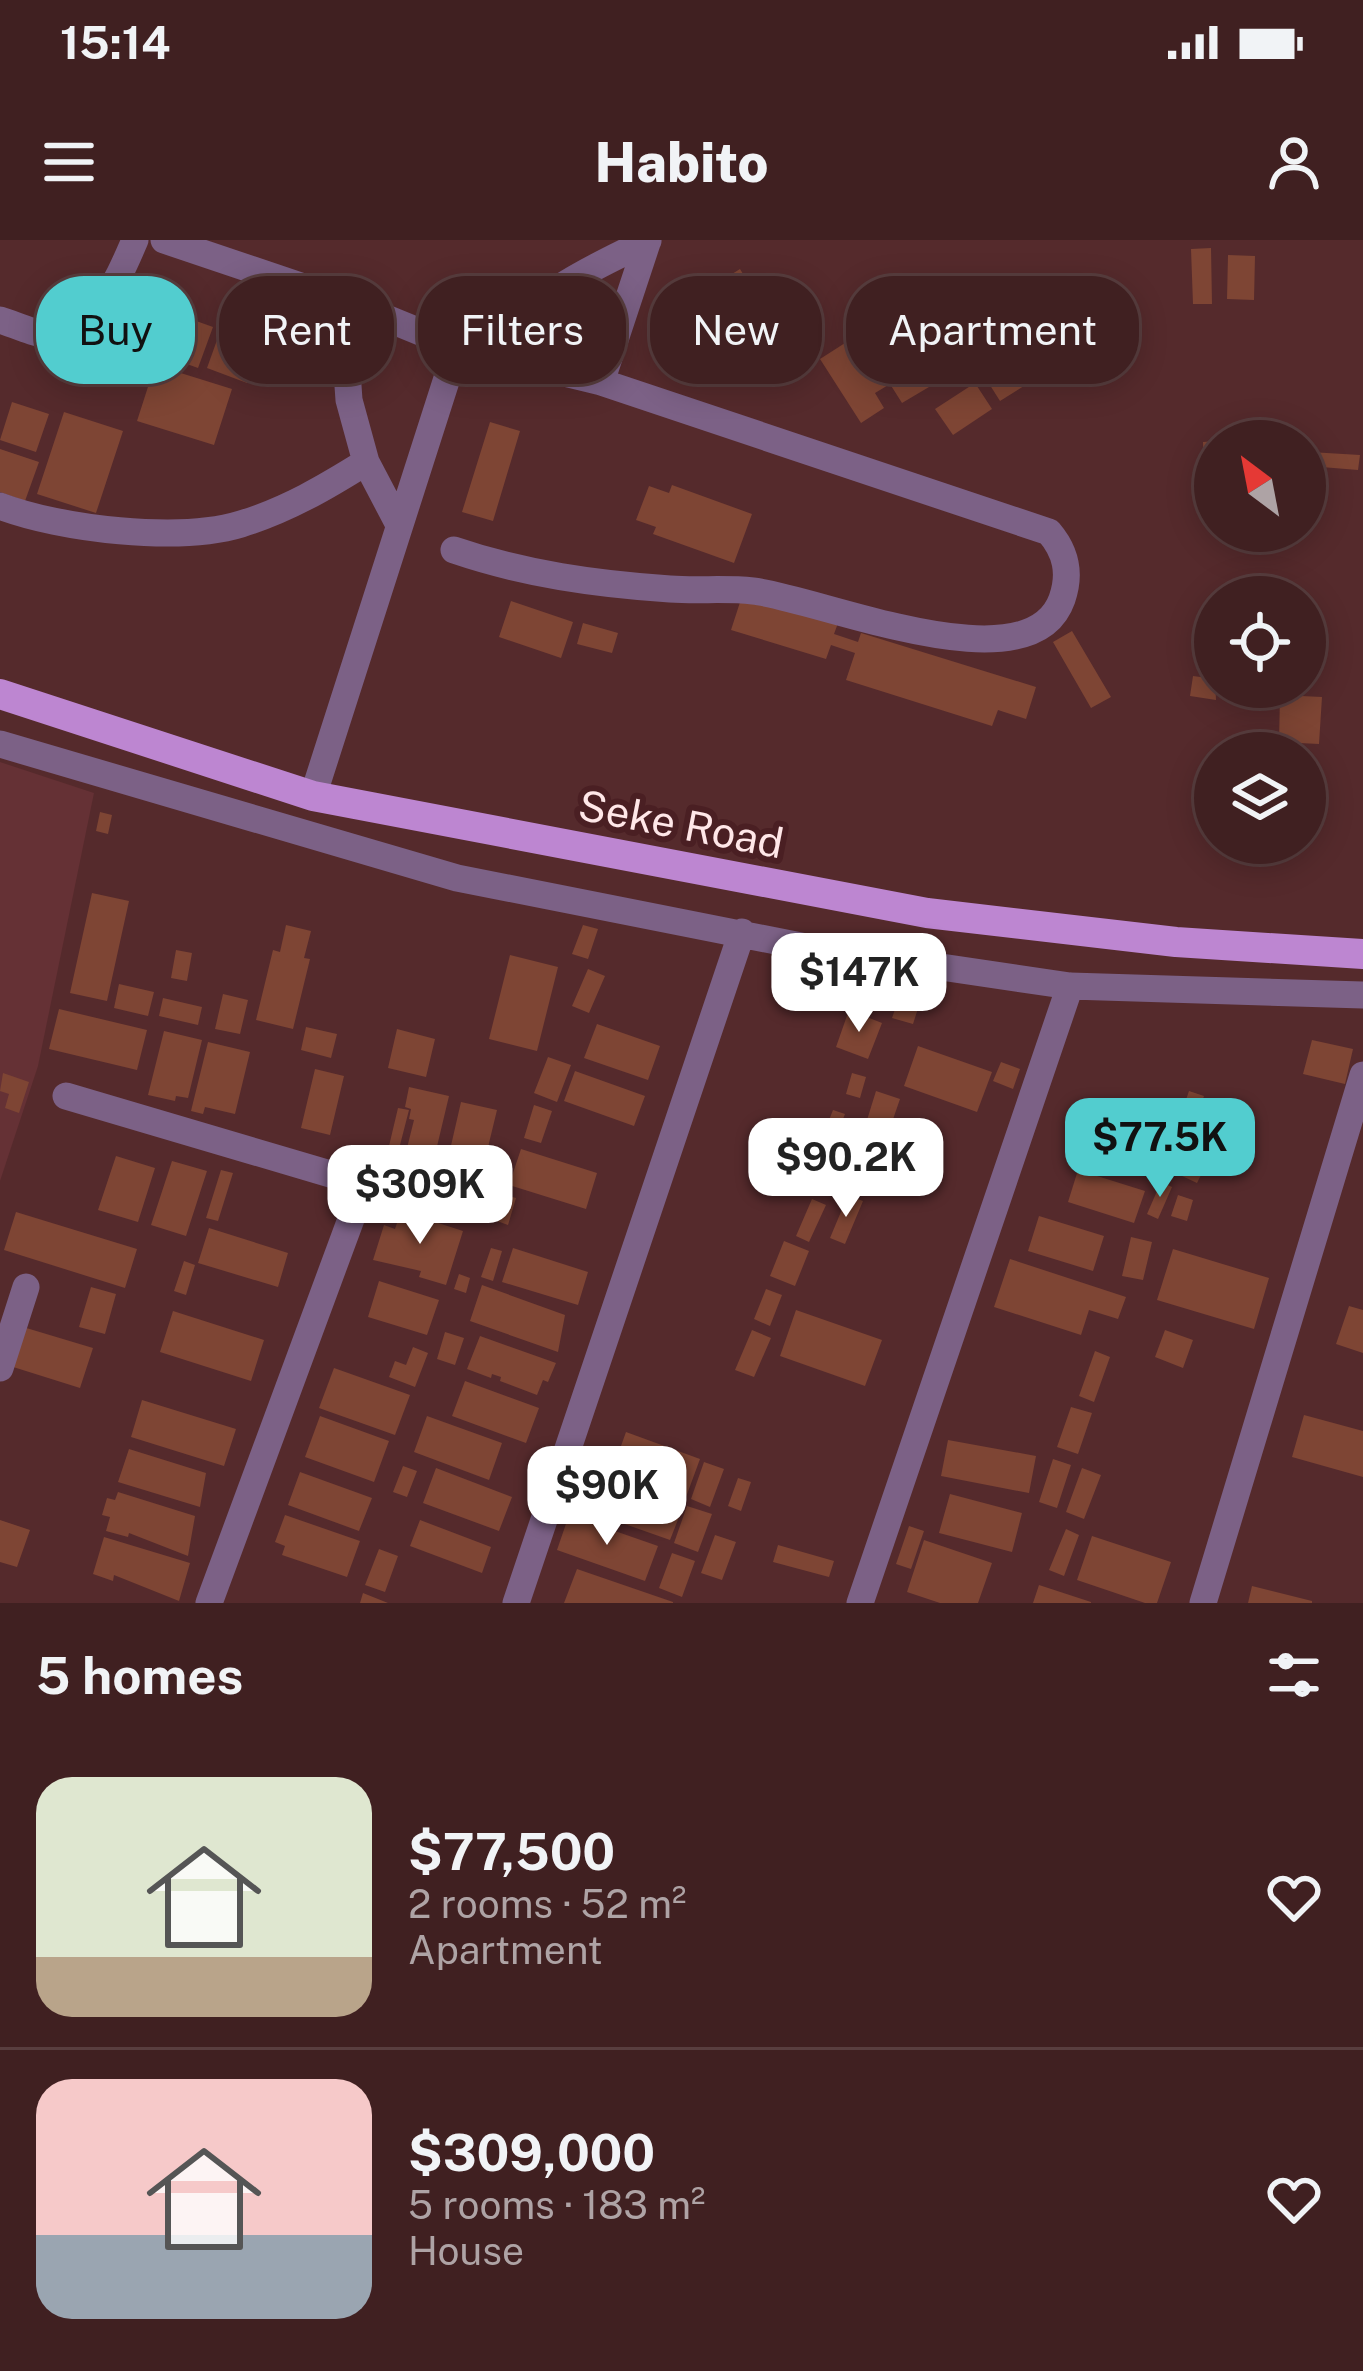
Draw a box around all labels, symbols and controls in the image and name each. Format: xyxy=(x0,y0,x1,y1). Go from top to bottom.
text: 15:14 xyxy=(60,16,171,69)
icon: menu xyxy=(36,129,102,195)
icon: person xyxy=(1261,129,1327,195)
text: Habito xyxy=(594,131,769,194)
chip: Buy xyxy=(36,276,195,384)
chip: Rent xyxy=(219,276,394,384)
chip: Filters xyxy=(418,276,626,384)
chip: New xyxy=(650,276,822,384)
chip: Apartment xyxy=(846,276,1139,384)
north arrow xyxy=(1194,420,1326,552)
map controls xyxy=(1194,420,1326,864)
button: locate xyxy=(1194,576,1326,708)
button: layers xyxy=(1194,732,1326,864)
street label: Seke Road xyxy=(574,780,788,867)
pin: $147K xyxy=(775,933,943,1035)
text: $147K xyxy=(798,949,920,995)
pin: $77.5K xyxy=(1062,1098,1258,1200)
text: $77.5K xyxy=(1092,1114,1228,1160)
pin: $90.2K xyxy=(748,1118,944,1220)
text: $90.2K xyxy=(775,1134,917,1180)
pin: $309K xyxy=(336,1145,504,1247)
text: $309K xyxy=(354,1161,486,1207)
pin: $90K xyxy=(536,1446,678,1548)
text: $90K xyxy=(554,1462,660,1508)
icon: filters xyxy=(1261,1642,1327,1708)
text: 5 homes xyxy=(36,1646,243,1705)
text: $77,500 xyxy=(408,1822,615,1881)
icon: home xyxy=(132,1825,276,1969)
icon: heart xyxy=(1261,1864,1327,1930)
text: 2 rooms · 52 m² xyxy=(408,1881,686,1927)
text: Apartment xyxy=(408,1927,603,1973)
text: $309,000 xyxy=(408,2123,655,2182)
icon: home xyxy=(132,2127,276,2271)
icon: heart xyxy=(1261,2166,1327,2232)
text: 5 rooms · 183 m² xyxy=(408,2182,705,2228)
text: House xyxy=(408,2228,524,2274)

